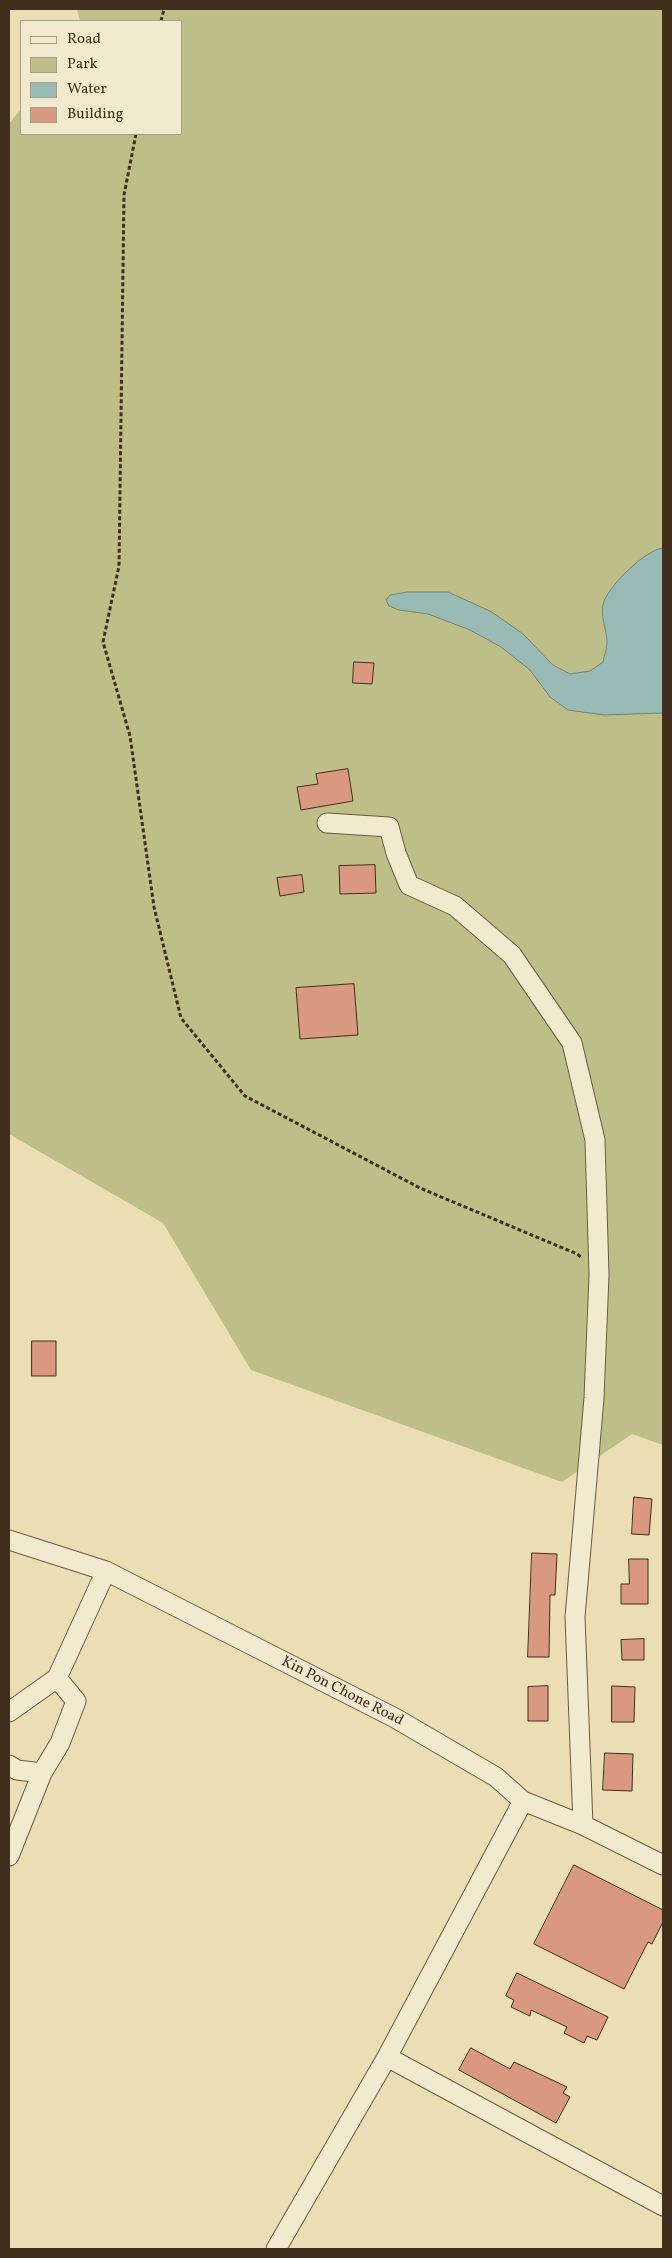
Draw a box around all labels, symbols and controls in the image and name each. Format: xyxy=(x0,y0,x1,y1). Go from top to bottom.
legend xyxy=(20,20,182,135)
text: Road xyxy=(67,29,101,50)
text: Park xyxy=(67,54,98,75)
text: Water xyxy=(67,79,107,100)
text: Building xyxy=(67,104,123,125)
street label: Kin Pon Chone Road xyxy=(278,1653,406,1731)

